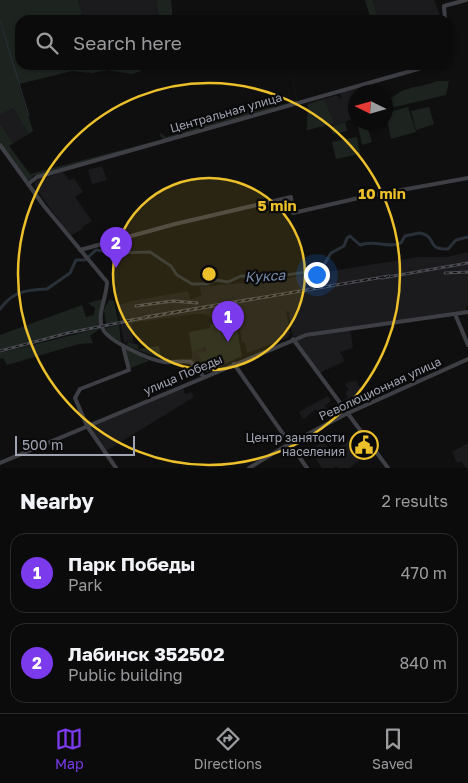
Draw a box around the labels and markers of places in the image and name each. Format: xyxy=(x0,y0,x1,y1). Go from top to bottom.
pin: 2 xyxy=(100,227,132,268)
centre of rings xyxy=(200,265,218,283)
pin: 1 xyxy=(212,301,244,342)
place label: Центр занятости населения xyxy=(245,430,345,459)
public building icon: Центр занятости населения xyxy=(349,430,379,460)

